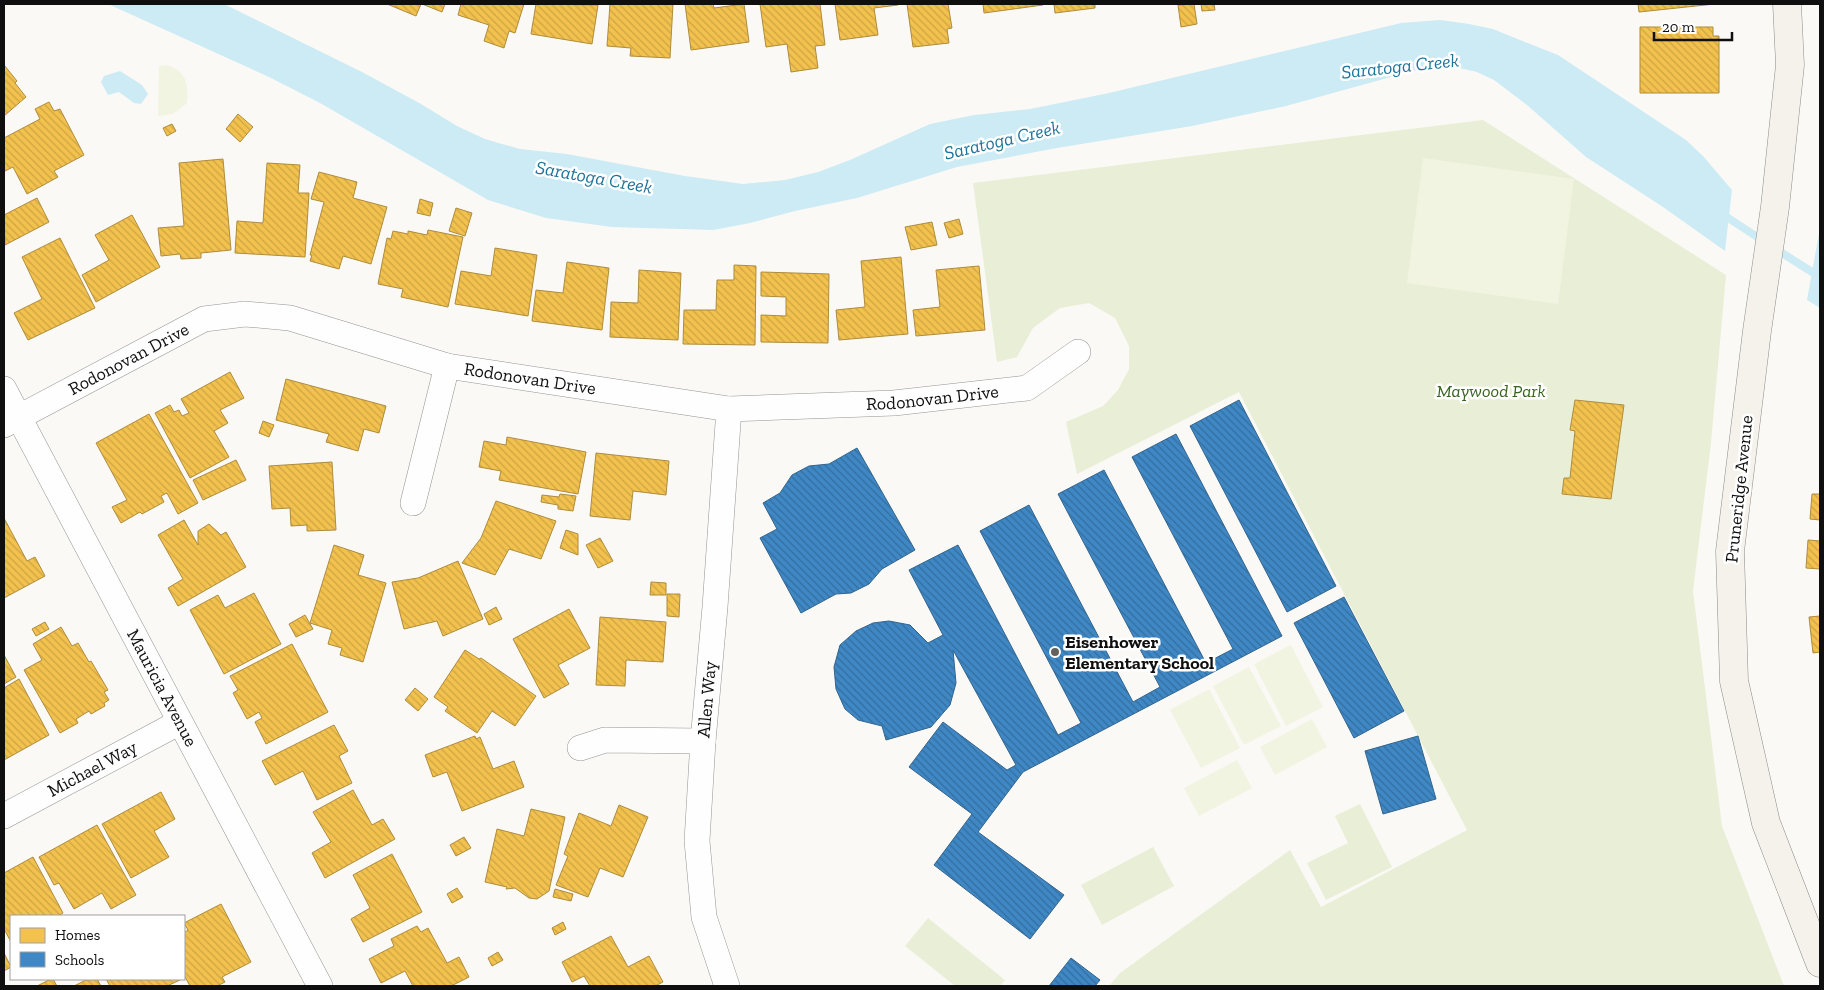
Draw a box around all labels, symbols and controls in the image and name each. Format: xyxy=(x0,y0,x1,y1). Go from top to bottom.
scale bar xyxy=(1654,10,1732,42)
text: 20 m xyxy=(1662,18,1695,36)
water label: Saratoga Creek xyxy=(1340,48,1460,84)
water label: Saratoga Creek xyxy=(942,115,1062,165)
water label: Saratoga Creek xyxy=(534,155,654,199)
street label: Rodonovan Drive xyxy=(65,318,193,400)
street label: Rodonovan Drive xyxy=(463,358,598,400)
street label: Rodonovan Drive xyxy=(866,380,1000,415)
park label: Maywood Park xyxy=(1437,380,1545,402)
street label: Pruneridge Avenue xyxy=(1720,414,1758,564)
street label: Mauricia Avenue xyxy=(122,625,202,750)
place label: Eisenhower Elementary School xyxy=(1065,631,1214,674)
marker: Eisenhower Elementary School xyxy=(1049,646,1061,658)
street label: Allen Way xyxy=(692,659,721,739)
street label: Michael Way xyxy=(44,736,141,802)
legend xyxy=(10,915,185,980)
text: Homes xyxy=(55,926,100,944)
text: Schools xyxy=(55,951,104,969)

